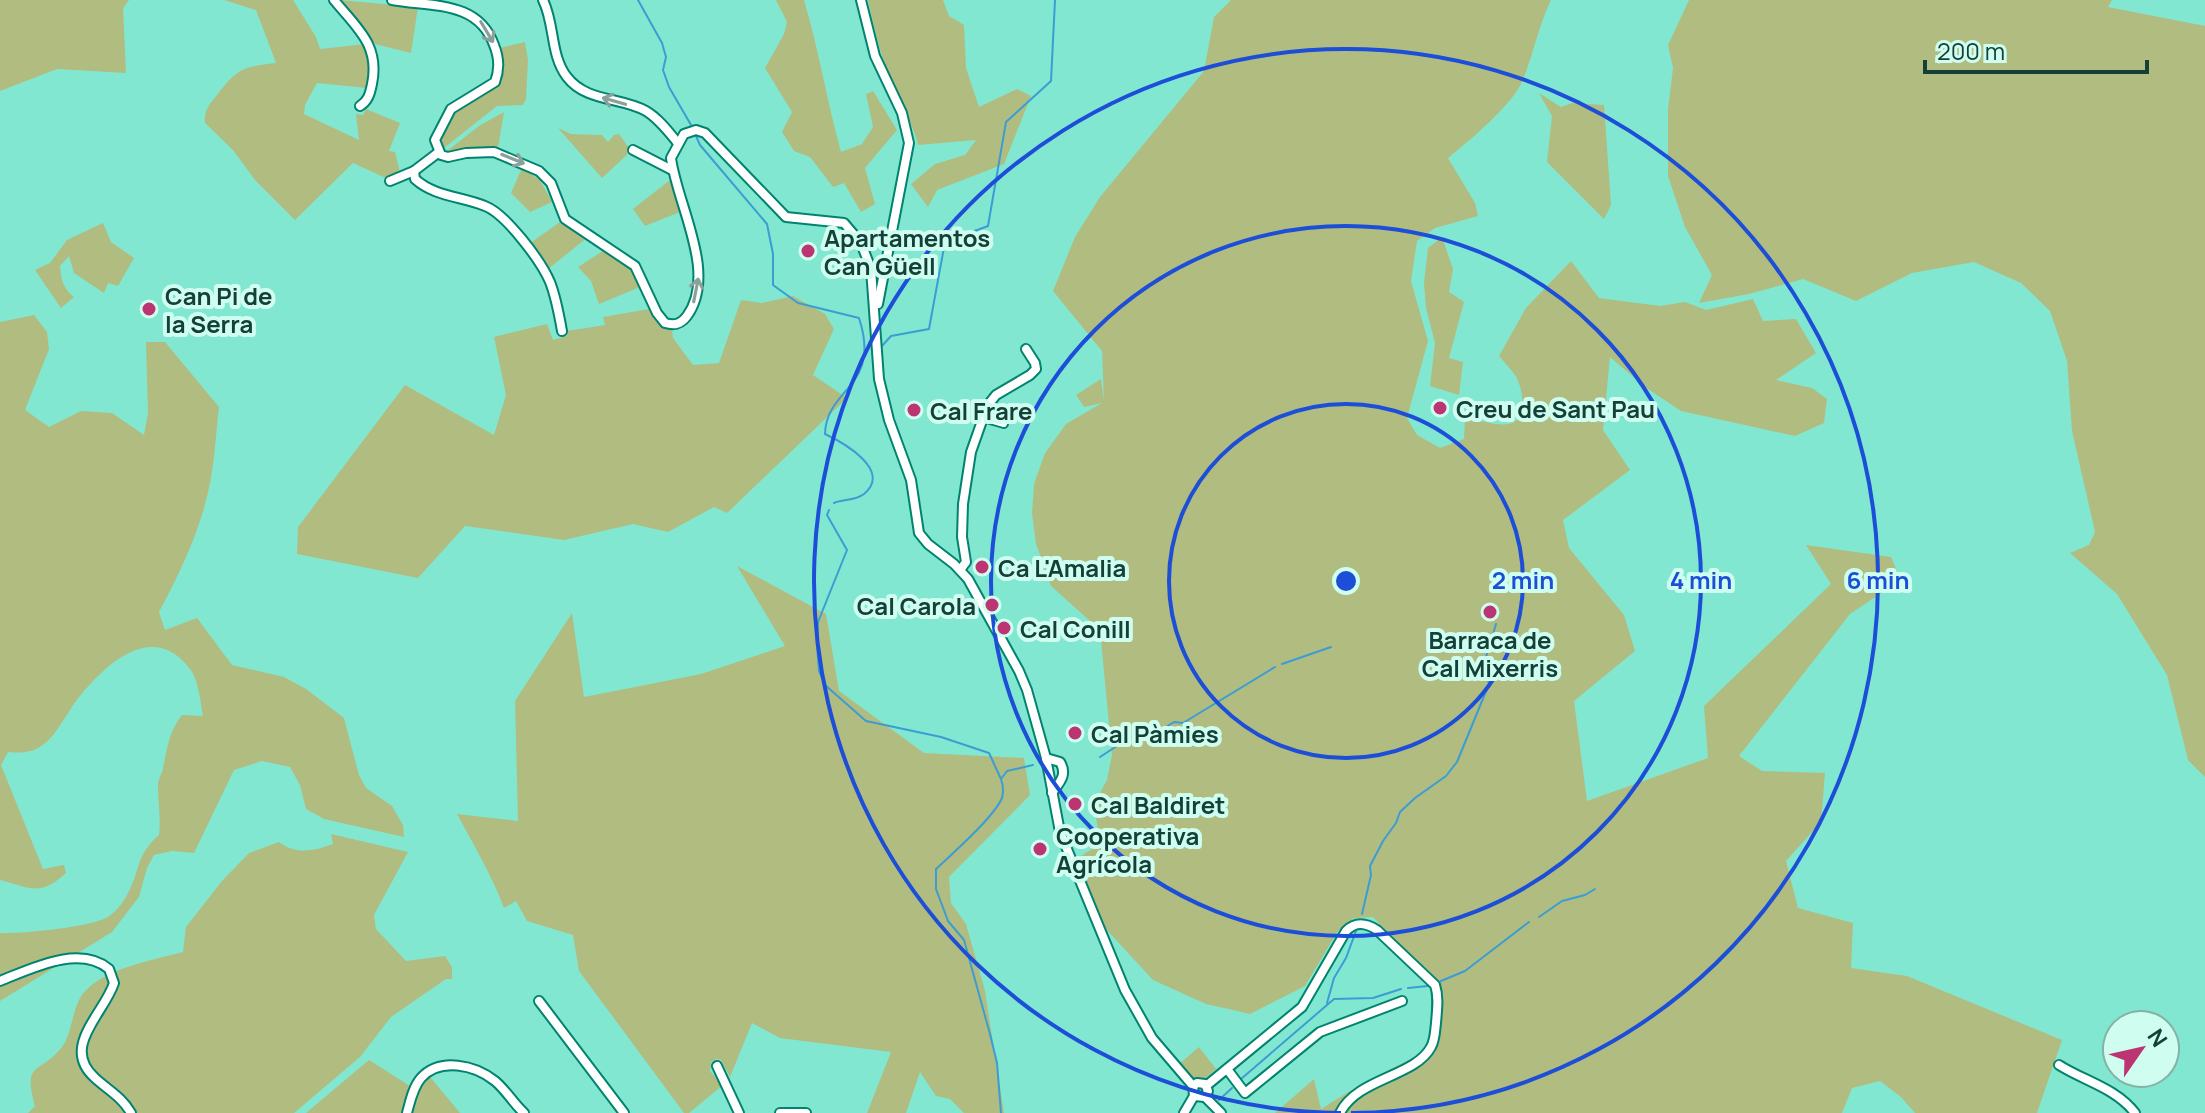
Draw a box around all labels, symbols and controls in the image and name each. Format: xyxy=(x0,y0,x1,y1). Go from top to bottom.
one-way arrow xyxy=(479,20,495,43)
scale bar xyxy=(1925,24,2147,74)
text: 200 m xyxy=(1937,34,2005,67)
one-way arrow xyxy=(601,93,627,108)
one-way arrow xyxy=(500,153,525,167)
place label: Apartamentos Can Güell xyxy=(824,221,990,282)
marker: Apartamentos Can Güell xyxy=(799,242,817,260)
one-way arrow xyxy=(689,277,704,303)
place label: Can Pi de la Serra xyxy=(165,279,272,340)
marker: Can Pi de la Serra xyxy=(140,300,158,318)
place label: Creu de Sant Pau xyxy=(1456,392,1655,425)
place label: Cal Frare xyxy=(930,394,1033,427)
marker: Creu de Sant Pau xyxy=(1431,399,1449,417)
marker: Cal Frare xyxy=(905,401,923,419)
place label: Ca L'Amalia xyxy=(998,551,1126,584)
marker: Ca L'Amalia xyxy=(973,558,991,576)
text: 2 min xyxy=(1492,563,1554,596)
text: 4 min xyxy=(1670,563,1732,596)
text: 6 min xyxy=(1846,563,1910,596)
centre of rings xyxy=(1332,567,1360,595)
place label: Cal Carola xyxy=(857,589,976,622)
marker: Cal Carola xyxy=(983,596,1001,614)
marker: Barraca de Cal Mixerris xyxy=(1481,603,1499,621)
place label: Cal Conill xyxy=(1020,612,1131,645)
marker: Cal Conill xyxy=(995,619,1013,637)
place label: Barraca de Cal Mixerris xyxy=(1422,623,1558,684)
place label: Cal Pàmies xyxy=(1091,717,1219,750)
marker: Cal Pàmies xyxy=(1066,724,1084,742)
place label: Cal Baldiret xyxy=(1091,788,1226,821)
marker: Cal Baldiret xyxy=(1066,795,1084,813)
place label: Cooperativa Agrícola xyxy=(1056,819,1199,880)
marker: Cooperativa Agrícola xyxy=(1031,840,1049,858)
north arrow xyxy=(2101,1009,2181,1089)
text: N xyxy=(2141,1023,2174,1053)

